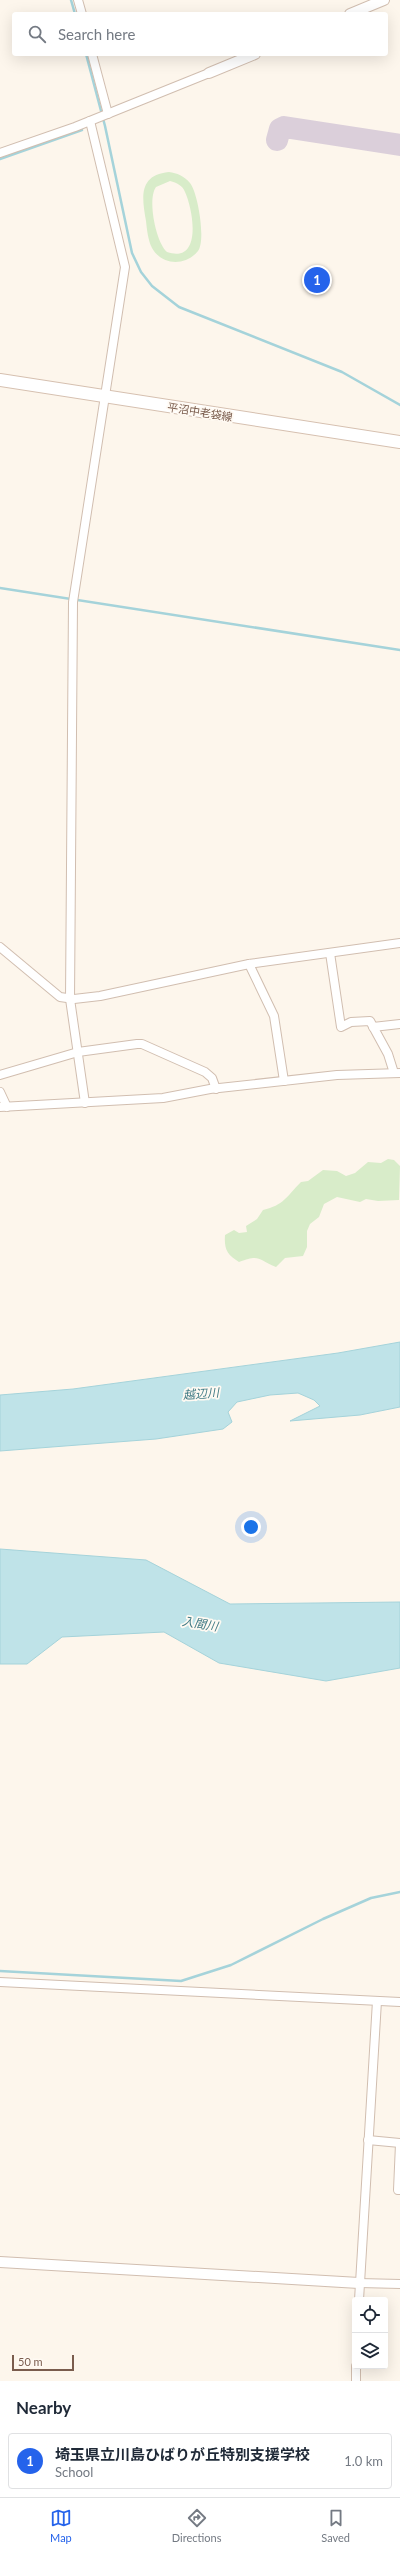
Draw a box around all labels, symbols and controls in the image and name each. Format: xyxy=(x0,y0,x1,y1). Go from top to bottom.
search box xyxy=(12,12,388,56)
icon: search xyxy=(26,23,48,45)
text: Search here xyxy=(58,25,135,43)
pin: 1 xyxy=(304,265,330,295)
street label: 平沼中老袋線 xyxy=(166,400,234,423)
water label: 越辺川 xyxy=(182,1385,221,1402)
your location xyxy=(241,1517,261,1537)
water label: 入間川 xyxy=(181,1613,221,1634)
map controls xyxy=(352,2297,388,2369)
button: locate xyxy=(352,2297,388,2333)
button: layers xyxy=(352,2333,388,2369)
scale bar xyxy=(12,2353,74,2372)
text: 50 m xyxy=(18,2355,43,2368)
text: Nearby xyxy=(16,2397,71,2418)
text: 埼玉県立川島ひばりが丘特別支援学校 xyxy=(55,2445,310,2463)
text: 1 xyxy=(26,2453,34,2469)
text: 1.0 km xyxy=(344,2453,383,2469)
text: School xyxy=(55,2464,93,2480)
tab: Map xyxy=(50,2507,72,2544)
tab: Directions xyxy=(172,2507,221,2544)
tab: Saved xyxy=(321,2507,350,2544)

